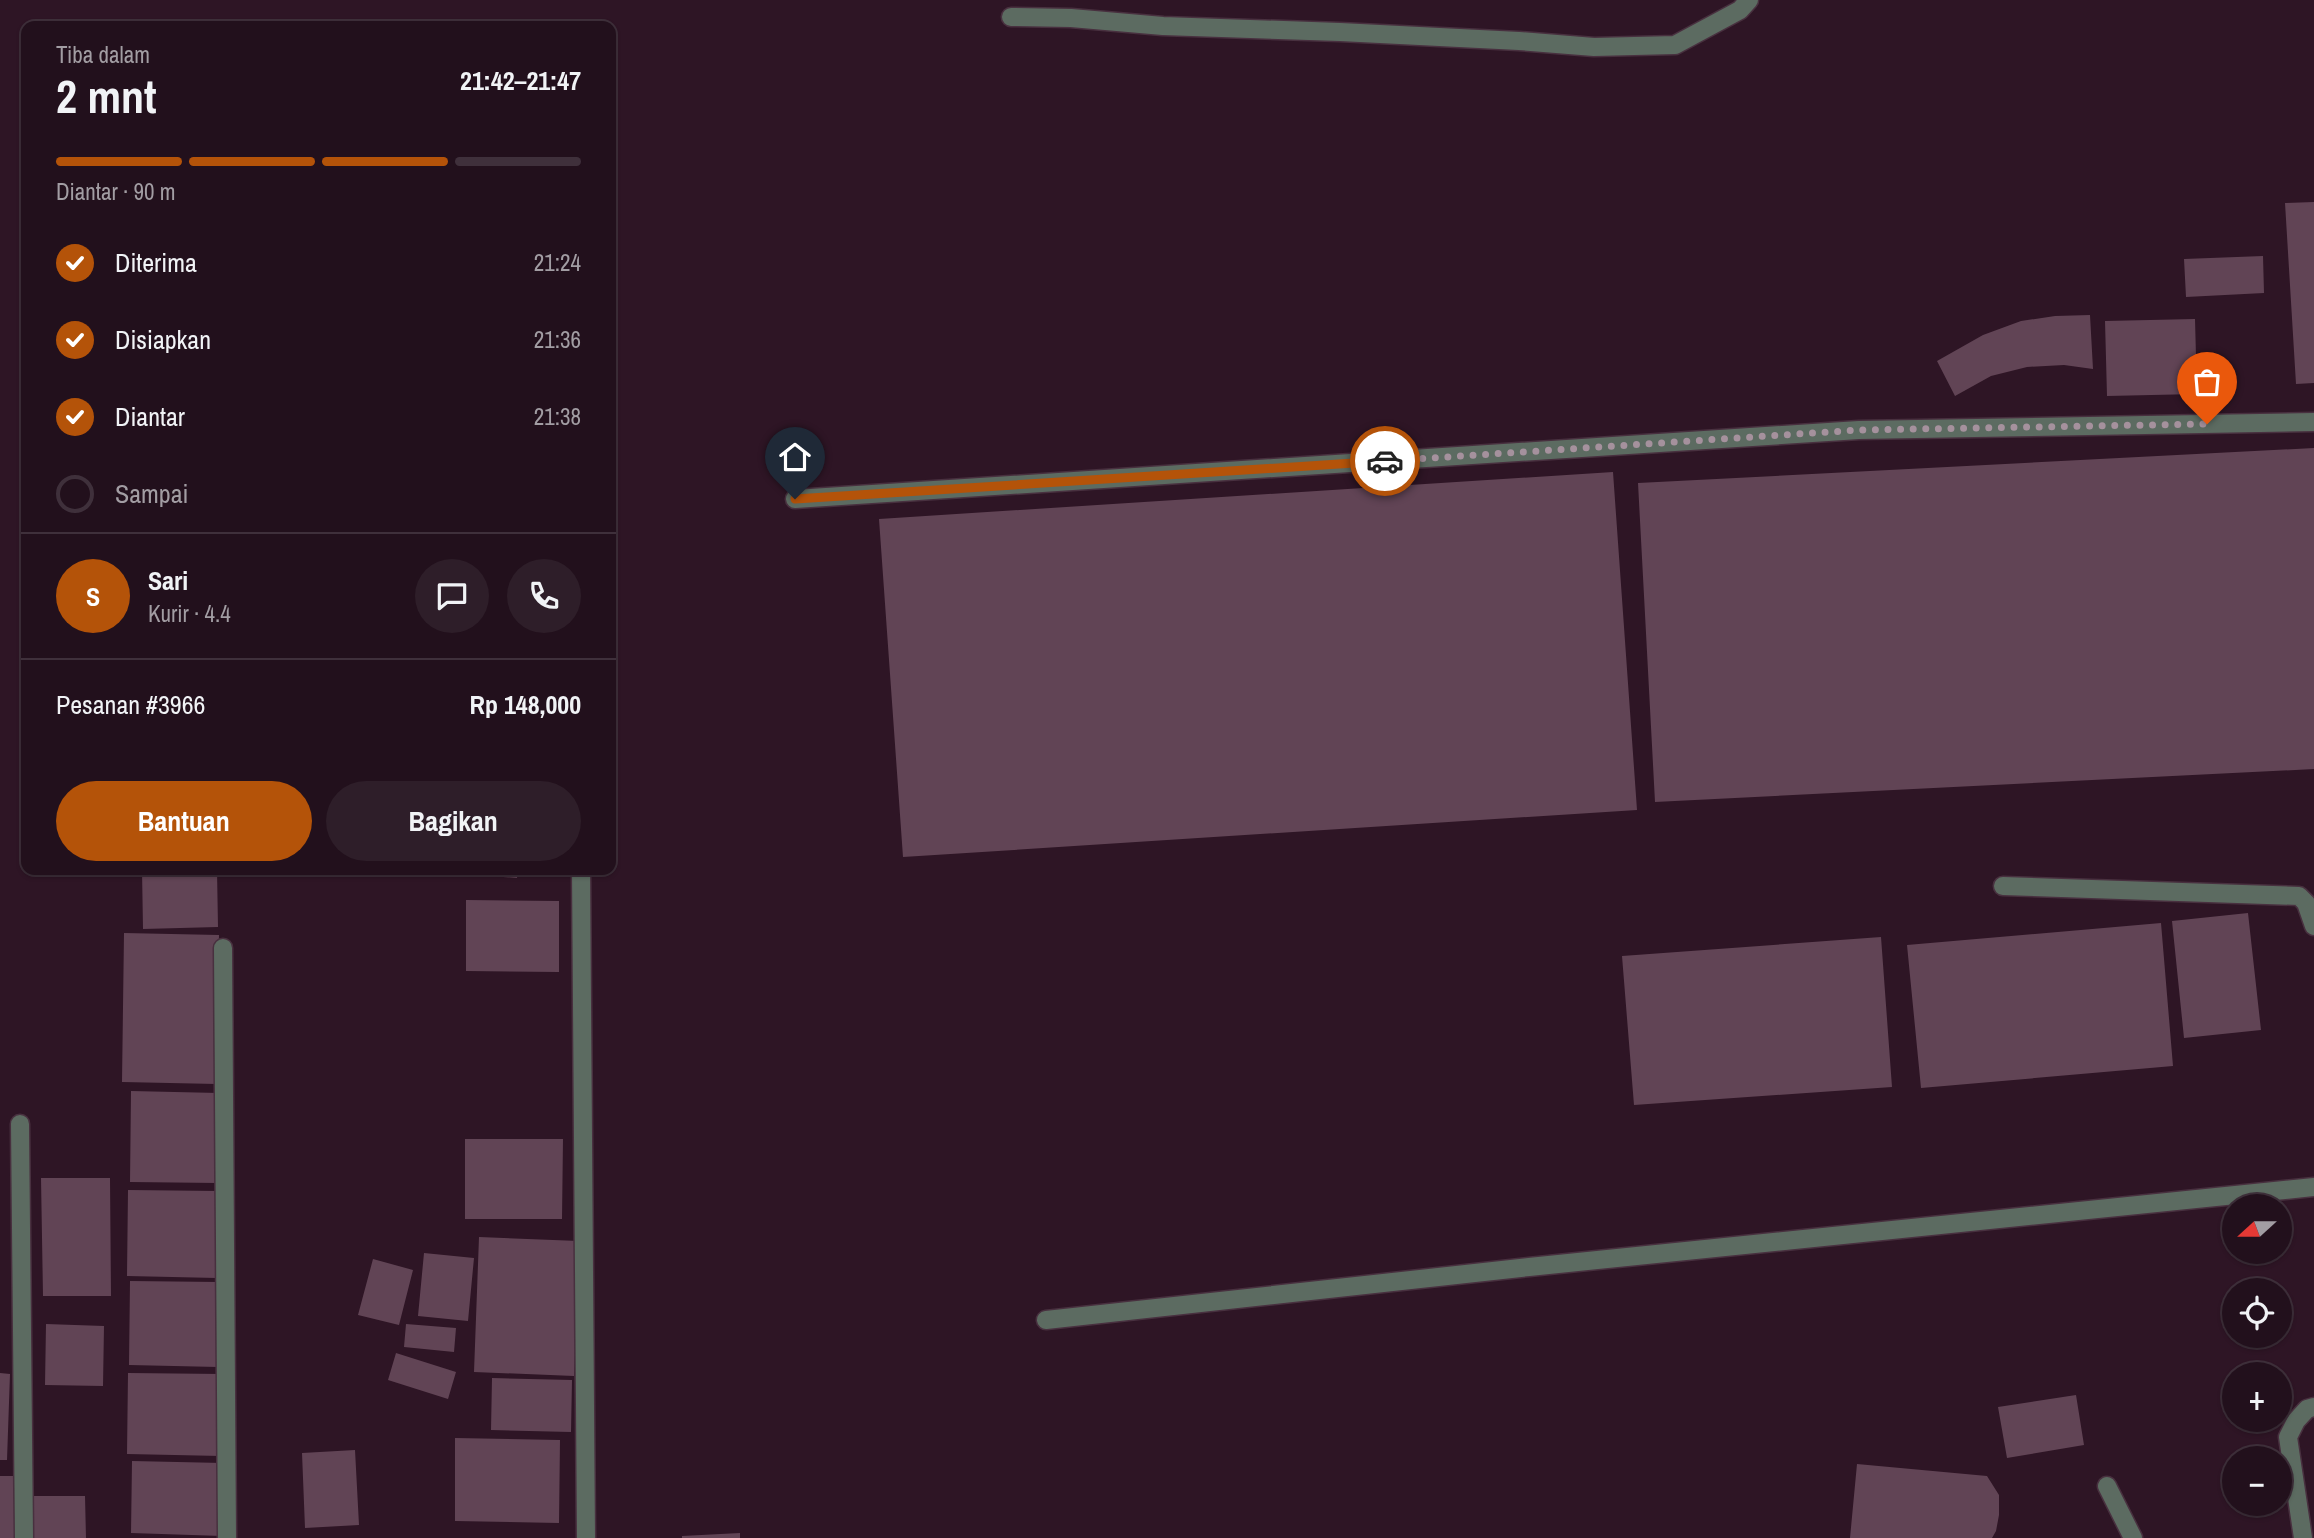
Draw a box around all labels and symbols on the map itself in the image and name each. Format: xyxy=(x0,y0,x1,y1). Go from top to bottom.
pin xyxy=(2177,352,2237,424)
courier xyxy=(1350,426,1420,496)
pin xyxy=(765,427,825,499)
north arrow xyxy=(2222,1194,2292,1264)

